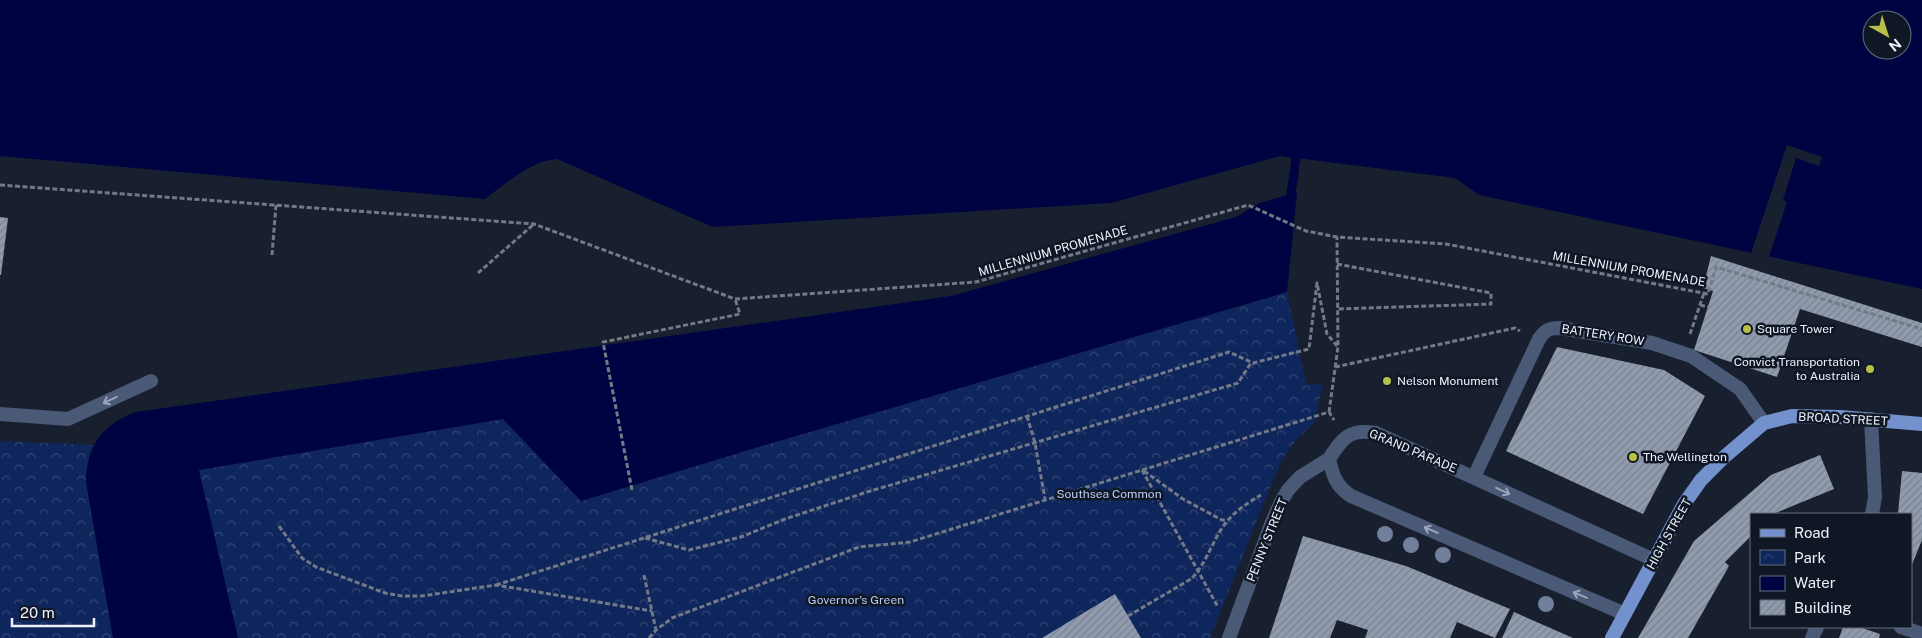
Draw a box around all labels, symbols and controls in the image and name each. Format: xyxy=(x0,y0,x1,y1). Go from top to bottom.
north arrow xyxy=(1862,10,1912,60)
text: N xyxy=(1886,35,1904,55)
street label: MILLENNIUM PROMENADE xyxy=(977,223,1129,279)
street label: MILLENNIUM PROMENADE xyxy=(1552,249,1706,289)
street label: BATTERY ROW xyxy=(1561,322,1646,349)
place label: Square Tower xyxy=(1757,322,1834,336)
marker: Square Tower xyxy=(1741,323,1753,335)
place label: Convict Transportation to Australia xyxy=(1734,355,1860,383)
marker: Convict Transportation to Australia xyxy=(1864,363,1876,375)
place label: Nelson Monument xyxy=(1397,374,1499,388)
marker: Nelson Monument xyxy=(1381,375,1393,387)
one-way arrow xyxy=(103,396,118,406)
street label: BROAD STREET xyxy=(1798,410,1888,428)
street label: GRAND PARADE xyxy=(1367,426,1459,476)
place label: The Wellington xyxy=(1643,450,1727,464)
marker: The Wellington xyxy=(1627,451,1639,463)
one-way arrow xyxy=(1495,486,1510,496)
park label: Southsea Common xyxy=(1056,487,1162,501)
street label: PENNY STREET xyxy=(1244,496,1290,584)
street label: HIGH STREET xyxy=(1644,496,1694,572)
legend xyxy=(1750,513,1912,628)
text: Road xyxy=(1794,524,1830,541)
one-way arrow xyxy=(1424,525,1439,535)
text: Park xyxy=(1794,549,1826,566)
text: Water xyxy=(1794,574,1836,591)
one-way arrow xyxy=(1573,589,1588,599)
park label: Governor's Green xyxy=(808,593,904,607)
scale bar xyxy=(12,596,95,628)
text: Building xyxy=(1794,599,1852,616)
text: 20 m xyxy=(20,604,55,621)

